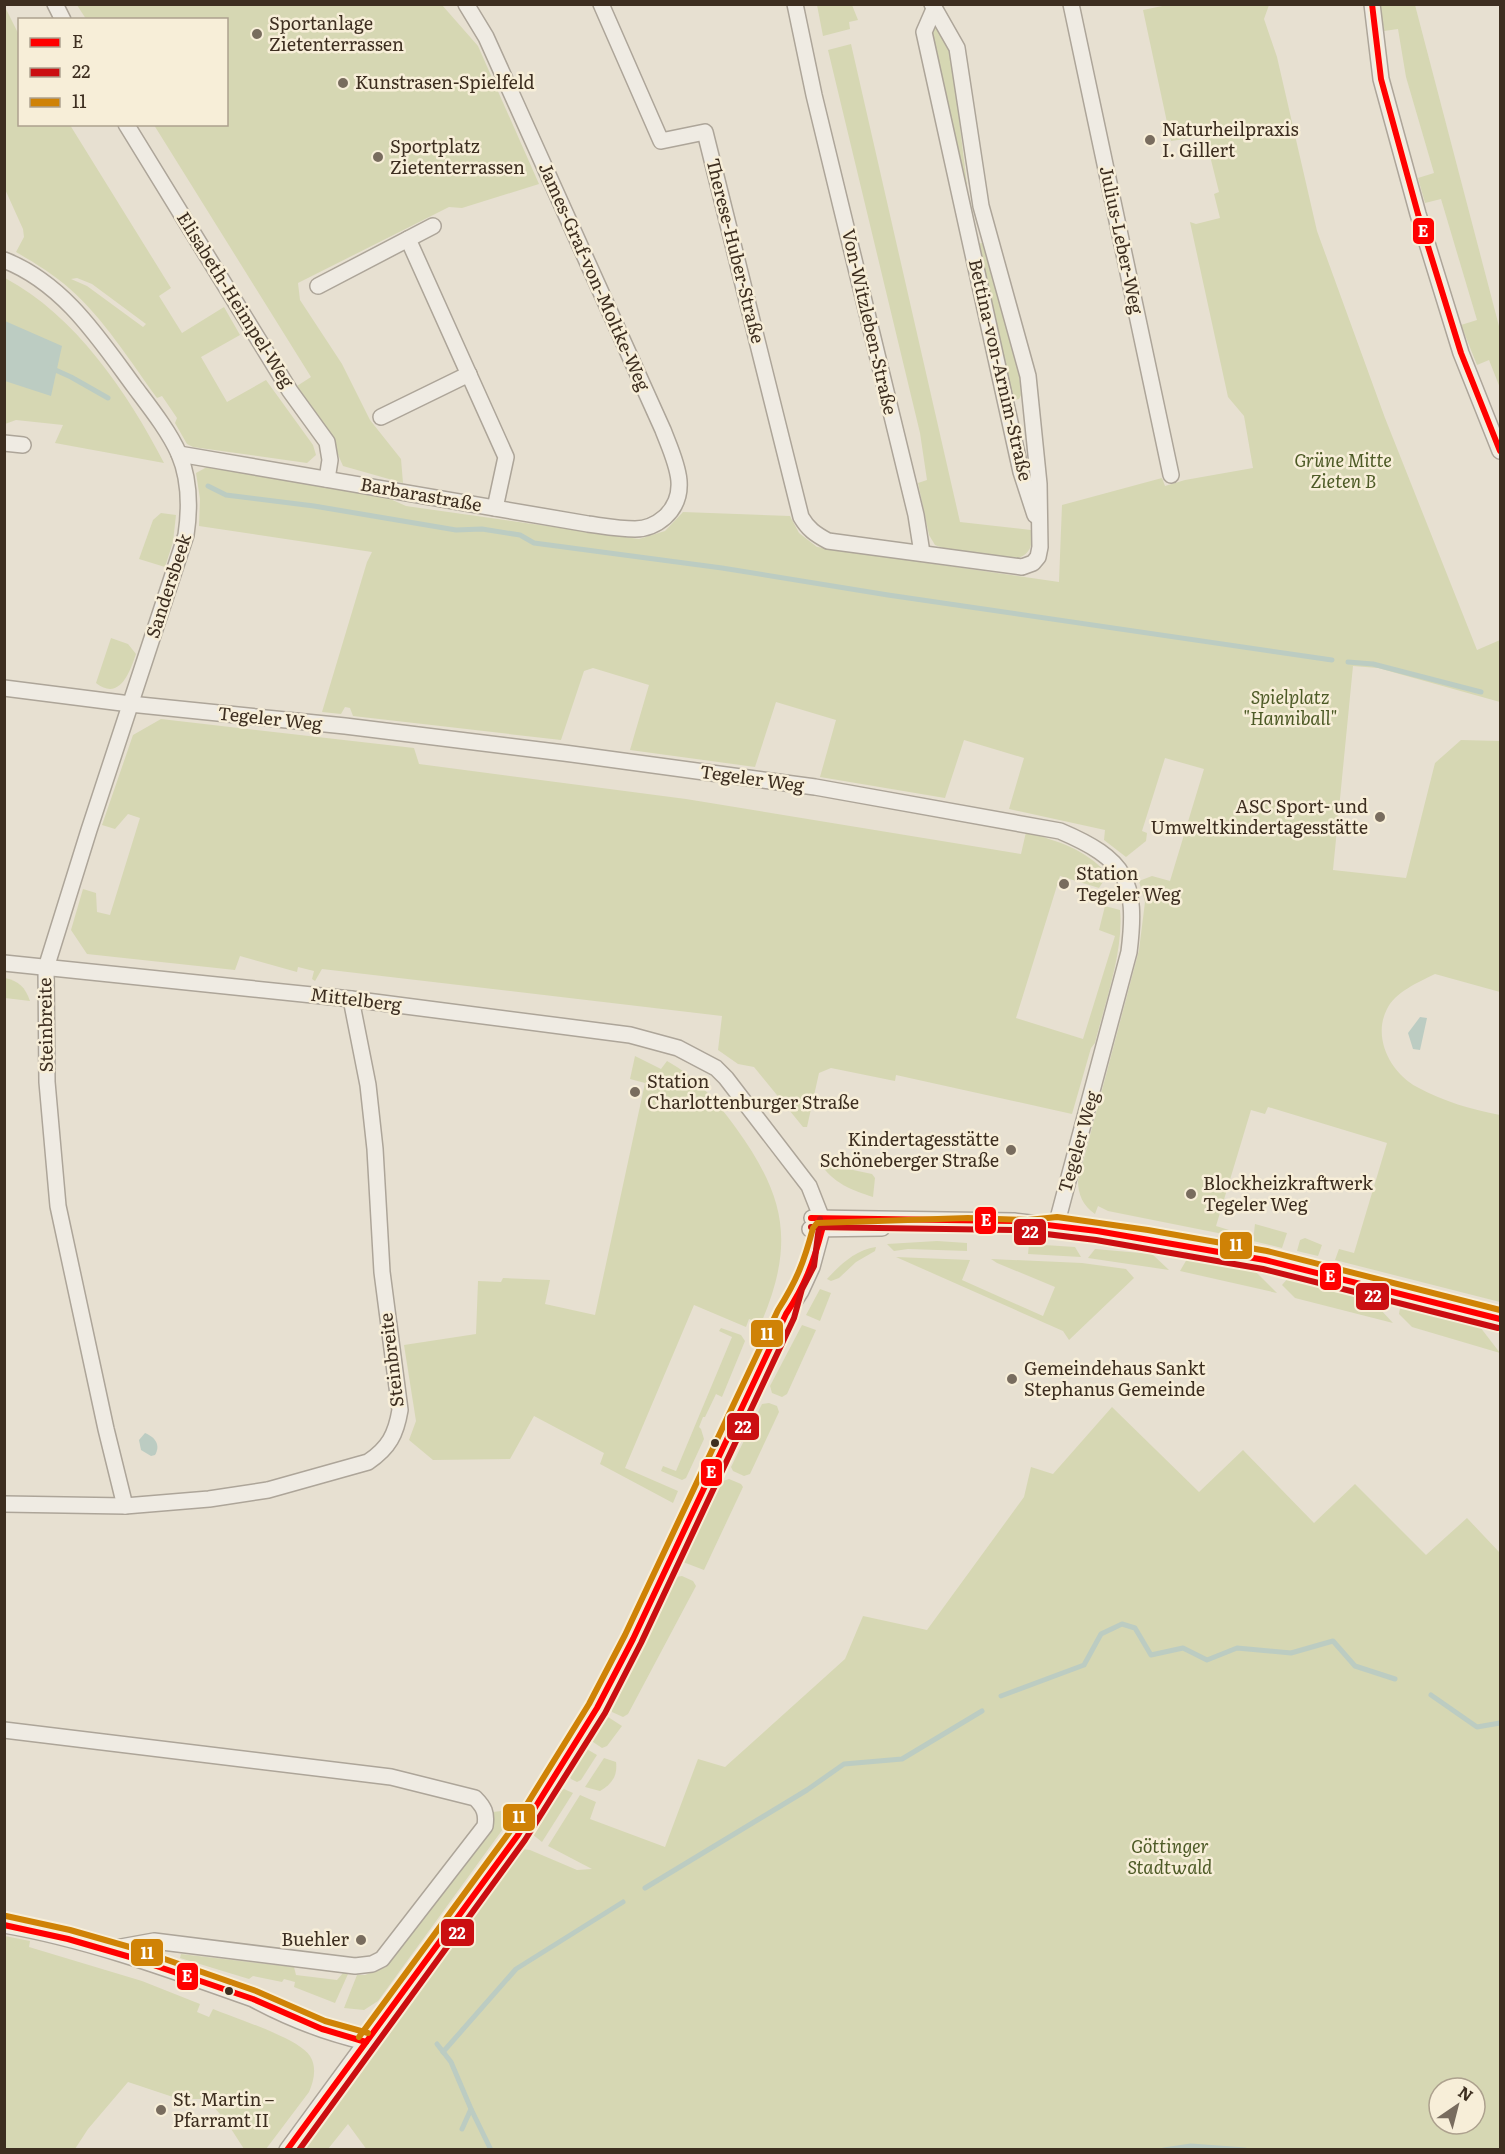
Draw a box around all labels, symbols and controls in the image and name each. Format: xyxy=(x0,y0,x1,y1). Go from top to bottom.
place label: Sportanlage Zietenterrassen xyxy=(269,9,404,57)
legend xyxy=(18,18,228,126)
text: E xyxy=(72,27,83,54)
marker: Sportanlage Zietenterrassen xyxy=(250,27,264,41)
text: 22 xyxy=(72,57,90,84)
place label: Kunstrasen-Spielfeld xyxy=(355,68,535,95)
marker: Kunstrasen-Spielfeld xyxy=(336,76,350,90)
text: 11 xyxy=(72,87,87,114)
place label: Naturheilpraxis I. Gillert xyxy=(1162,115,1299,163)
place label: Sportplatz Zietenterrassen xyxy=(390,132,525,180)
marker: Naturheilpraxis I. Gillert xyxy=(1143,133,1157,147)
marker: Sportplatz Zietenterrassen xyxy=(371,150,385,164)
street label: Therese-Huber-Straße xyxy=(700,155,773,346)
street label: James-Graf-von-Moltke-Weg xyxy=(533,158,658,396)
street label: Julius-Leber-Weg xyxy=(1094,163,1152,317)
street label: Elisabeth-Heimpel-Weg xyxy=(171,206,302,393)
line badge: E xyxy=(1412,217,1435,245)
text: E xyxy=(1418,218,1429,242)
street label: Von-Witzleben-Straße xyxy=(836,226,905,417)
street label: Bettina-von-Arnim-Straße xyxy=(963,256,1040,483)
park label: Grüne Mitte Zieten B xyxy=(1294,446,1392,494)
street label: Barbarastraße xyxy=(359,470,484,517)
street label: Sandersbeek xyxy=(138,529,197,641)
park label: Spielplatz "Hanniball" xyxy=(1243,683,1337,731)
street label: Tegeler Weg xyxy=(217,699,325,737)
street label: Tegeler Weg xyxy=(699,757,807,798)
place label: ASC Sport- und Umweltkindertagesstätte xyxy=(1151,792,1368,840)
marker: ASC Sport- und Umweltkindertagesstätte xyxy=(1373,810,1387,824)
place label: Station Tegeler Weg xyxy=(1076,859,1182,907)
marker: Station Tegeler Weg xyxy=(1057,877,1071,891)
street label: Steinbreite xyxy=(30,977,59,1073)
street label: Mittelberg xyxy=(309,980,404,1018)
place label: Station Charlottenburger Straße xyxy=(647,1067,859,1115)
marker: Station Charlottenburger Straße xyxy=(628,1085,642,1099)
street label: Tegeler Weg xyxy=(1050,1087,1105,1196)
place label: Kindertagesstätte Schöneberger Straße xyxy=(820,1125,999,1173)
marker: Kindertagesstätte Schöneberger Straße xyxy=(1004,1143,1018,1157)
place label: Blockheizkraftwerk Tegeler Weg xyxy=(1203,1169,1374,1217)
marker: Blockheizkraftwerk Tegeler Weg xyxy=(1184,1187,1198,1201)
line badge: E xyxy=(974,1206,997,1235)
text: E xyxy=(981,1207,992,1231)
line badge: 22 xyxy=(1013,1218,1047,1246)
text: 22 xyxy=(1021,1219,1039,1243)
line badge: 11 xyxy=(1219,1231,1253,1260)
text: 11 xyxy=(1229,1232,1243,1256)
line badge: E xyxy=(1319,1262,1342,1291)
text: E xyxy=(1325,1263,1336,1287)
line badge: 22 xyxy=(1355,1282,1390,1311)
text: 22 xyxy=(1364,1283,1382,1307)
street label: Steinbreite xyxy=(371,1311,410,1409)
line badge: 11 xyxy=(750,1319,784,1348)
text: 11 xyxy=(760,1321,774,1345)
place label: Gemeindehaus Sankt Stephanus Gemeinde xyxy=(1024,1354,1206,1402)
marker: Gemeindehaus Sankt Stephanus Gemeinde xyxy=(1005,1372,1019,1386)
line badge: 22 xyxy=(726,1412,760,1441)
text: 22 xyxy=(734,1414,752,1438)
unlabelled marker xyxy=(709,1437,721,1449)
line badge: E xyxy=(700,1458,723,1487)
text: E xyxy=(706,1459,717,1483)
line badge: 11 xyxy=(502,1803,536,1832)
text: 11 xyxy=(512,1804,526,1828)
park label: Göttinger Stadtwald xyxy=(1128,1832,1213,1880)
line badge: 22 xyxy=(440,1918,475,1947)
text: 22 xyxy=(448,1920,466,1944)
place label: Buehler xyxy=(281,1925,349,1952)
marker: Buehler xyxy=(354,1933,368,1947)
line badge: 11 xyxy=(130,1938,164,1967)
text: 11 xyxy=(140,1940,154,1964)
line badge: E xyxy=(176,1962,199,1991)
text: E xyxy=(182,1963,193,1987)
unlabelled marker xyxy=(223,1985,235,1997)
north arrow xyxy=(1427,2076,1487,2136)
text: N xyxy=(1454,2079,1479,2107)
place label: St. Martin – Pfarramt II xyxy=(173,2085,274,2133)
marker: St. Martin – Pfarramt II xyxy=(154,2103,168,2117)

